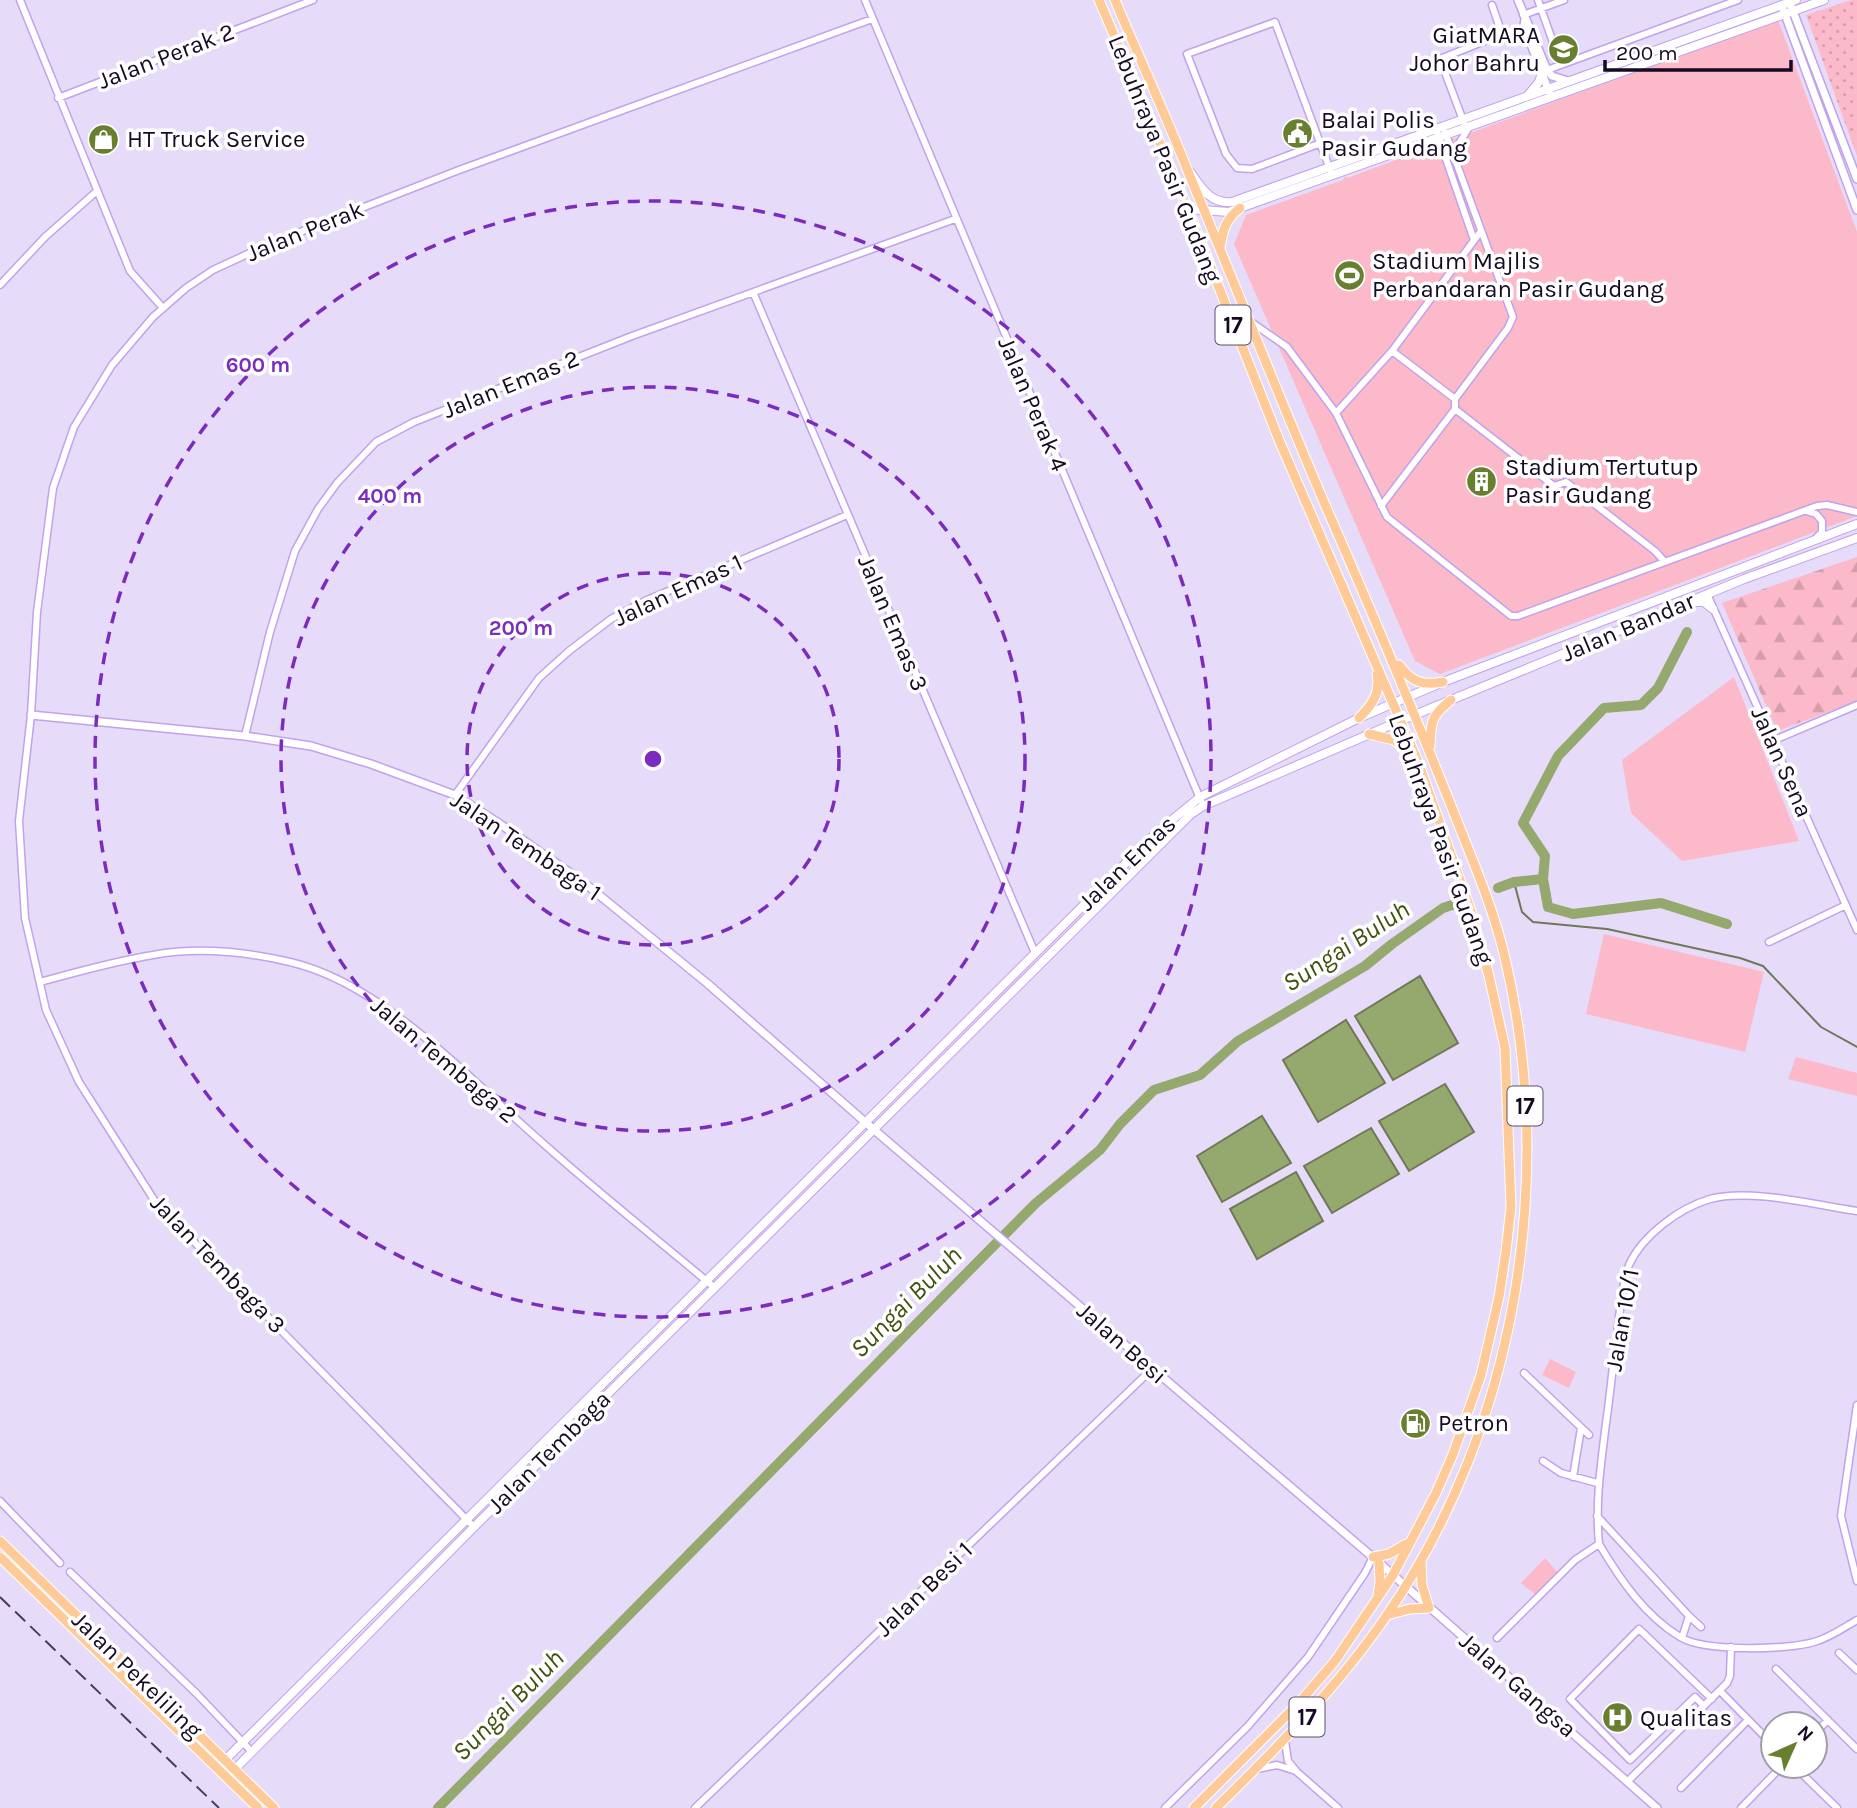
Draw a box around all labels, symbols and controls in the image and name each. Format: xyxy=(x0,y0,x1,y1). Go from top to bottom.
street label: Jalan Perak 2 xyxy=(94,17,238,95)
place label: GiatMARA Johor Bahru xyxy=(1409,21,1540,77)
scale bar xyxy=(1605,28,1790,72)
street label: Lebuhraya Pasir Gudang xyxy=(1102,31,1228,287)
school or university icon: GiatMARA Johor Bahru xyxy=(1546,32,1580,66)
text: 200 m xyxy=(1616,41,1678,65)
place label: Balai Polis Pasir Gudang xyxy=(1321,106,1468,162)
public building icon: Balai Polis Pasir Gudang xyxy=(1281,117,1315,151)
shop icon: HT Truck Service xyxy=(87,122,121,156)
place label: HT Truck Service xyxy=(127,125,305,153)
street label: Jalan Perak xyxy=(242,195,368,267)
place label: Stadium Majlis Perbandaran Pasir Gudang xyxy=(1372,247,1664,303)
sports icon: Stadium Majlis Perbandaran Pasir Gudang xyxy=(1332,258,1366,292)
road number: 17 xyxy=(1216,306,1250,344)
street label: Jalan Perak 4 xyxy=(992,333,1074,475)
street label: Jalan Emas 2 xyxy=(439,344,583,424)
text: 600 m xyxy=(226,353,290,377)
place label: Stadium Tertutup Pasir Gudang xyxy=(1505,453,1698,509)
building icon: Stadium Tertutup Pasir Gudang xyxy=(1465,464,1499,498)
text: 400 m xyxy=(358,484,422,508)
street label: Jalan Emas 1 xyxy=(609,548,747,632)
street label: Jalan Emas 3 xyxy=(852,551,934,695)
street label: Jalan Bandar xyxy=(1557,586,1699,668)
text: 200 m xyxy=(489,616,553,640)
street label: Jalan Sena xyxy=(1745,703,1819,821)
street label: Lebuhraya Pasir Gudang xyxy=(1383,710,1500,969)
centre of rings xyxy=(641,747,665,771)
street label: Jalan Tembaga 1 xyxy=(445,785,607,907)
street label: Jalan Emas xyxy=(1072,810,1182,916)
water label: Sungai Buluh xyxy=(1277,894,1415,998)
street label: Jalan Tembaga 2 xyxy=(365,991,523,1129)
road number: 17 xyxy=(1508,1086,1542,1126)
street label: Jalan Tembaga 3 xyxy=(145,1189,291,1339)
water label: Sungai Buluh xyxy=(844,1240,968,1364)
street label: Jalan 10/1 xyxy=(1599,1267,1645,1373)
street label: Jalan Besi xyxy=(1071,1296,1173,1390)
street label: Jalan Tembaga xyxy=(482,1385,616,1519)
fuel station icon: Petron xyxy=(1398,1406,1432,1440)
place label: Petron xyxy=(1438,1409,1509,1437)
street label: Jalan Besi 1 xyxy=(870,1536,978,1642)
street label: Jalan Pekeliling xyxy=(66,1606,208,1745)
street label: Jalan Gangsa xyxy=(1454,1627,1582,1743)
water label: Sungai Buluh xyxy=(446,1643,570,1767)
road number: 17 xyxy=(1290,1698,1324,1736)
hospital icon: Qualitas xyxy=(1600,1701,1634,1735)
place label: Qualitas xyxy=(1640,1704,1732,1732)
north arrow xyxy=(1759,1710,1829,1780)
text: N xyxy=(1793,1721,1818,1746)

